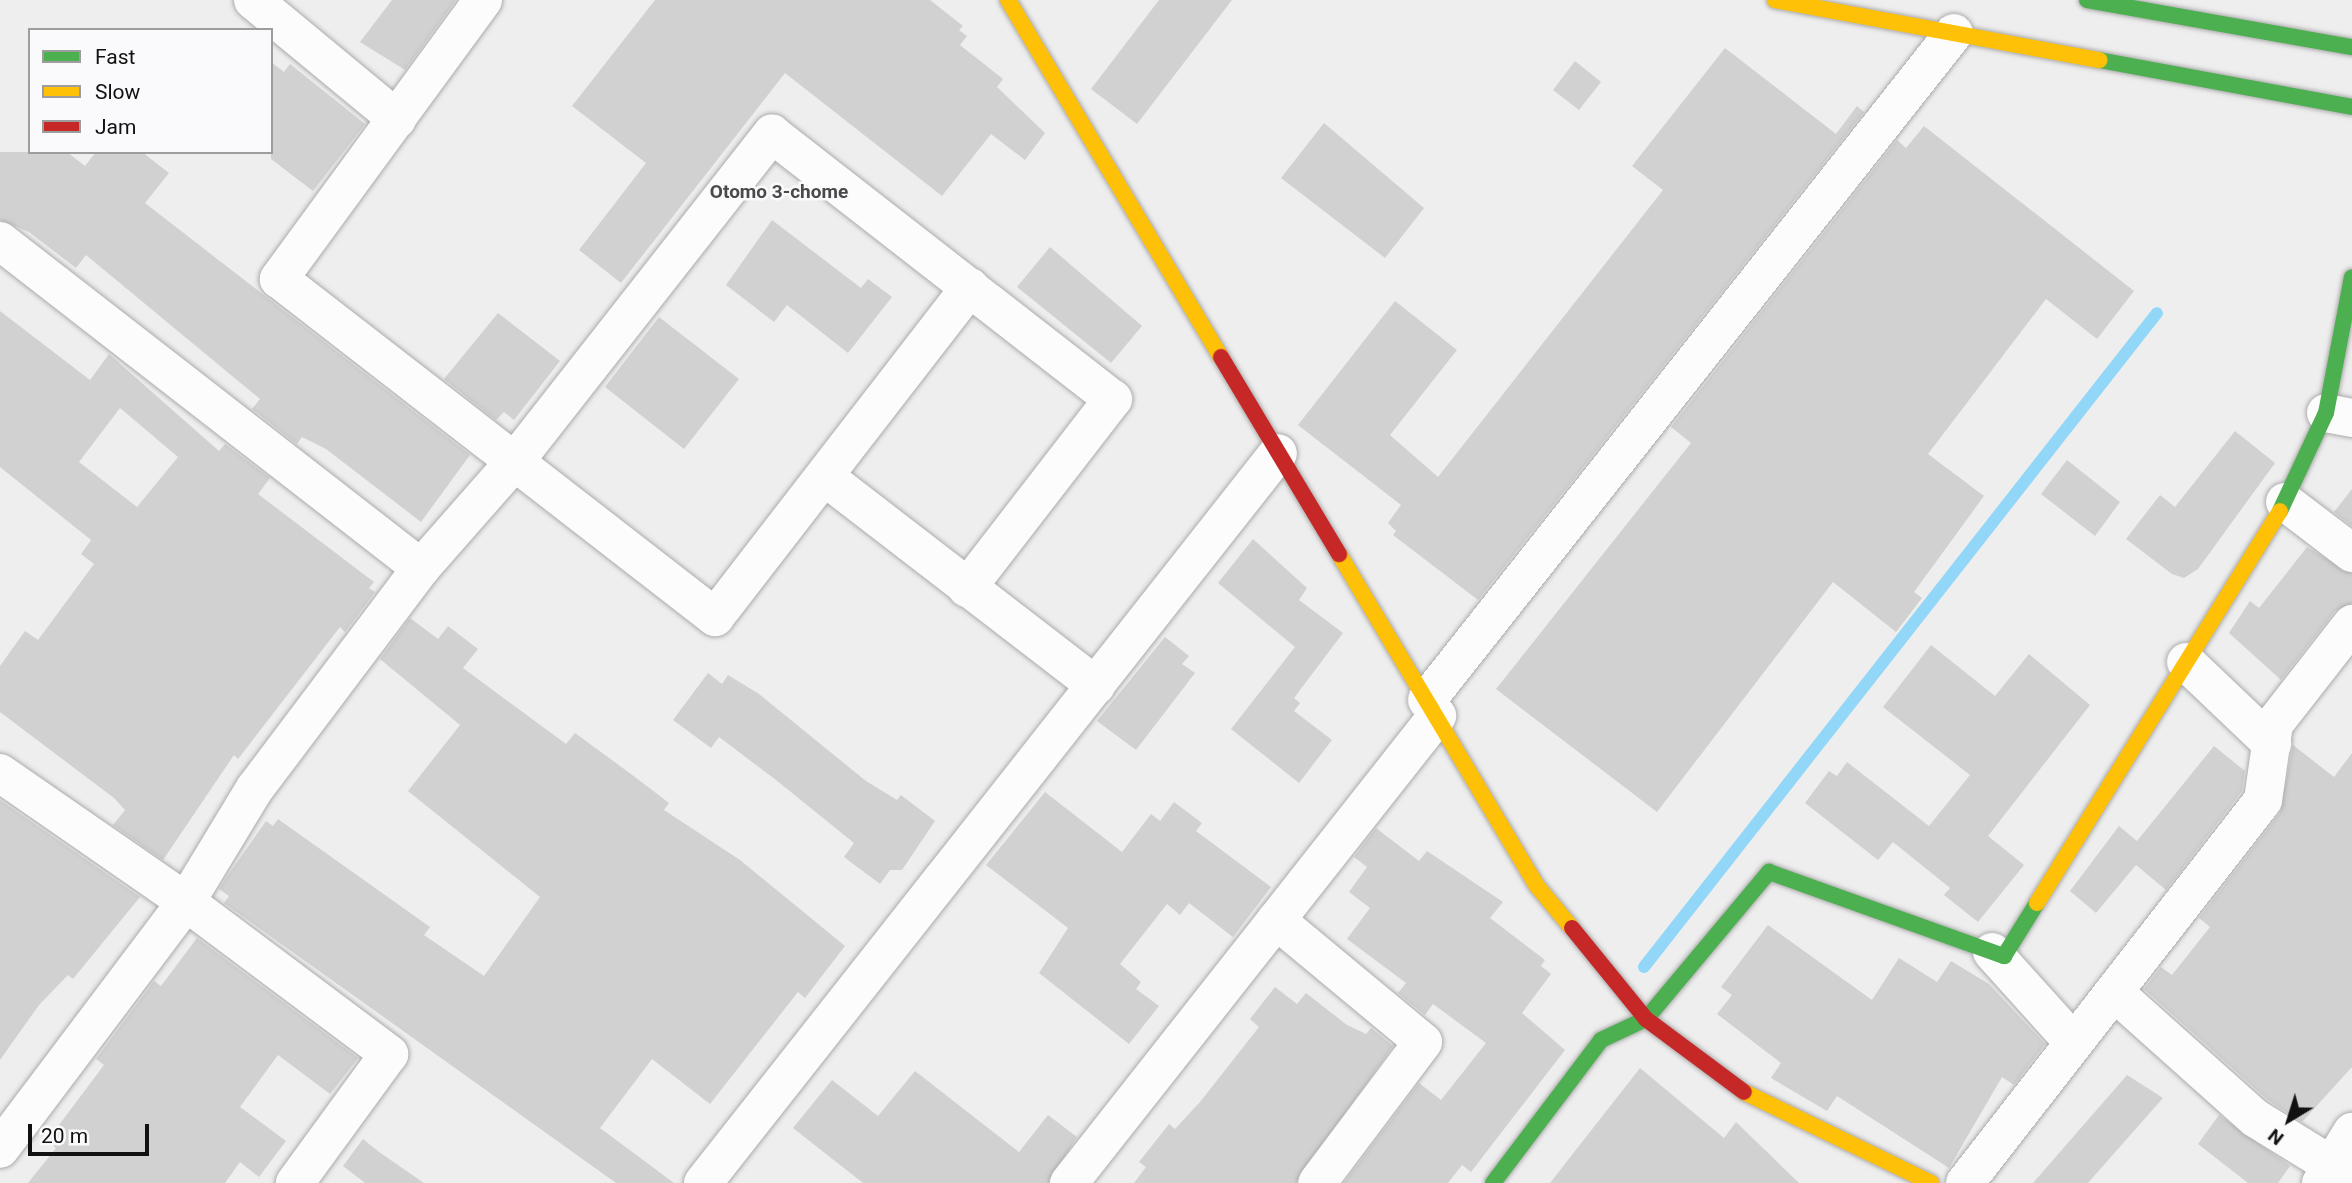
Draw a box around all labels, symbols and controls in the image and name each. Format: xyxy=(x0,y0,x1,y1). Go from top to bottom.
legend xyxy=(28,28,273,154)
text: Fast xyxy=(95,45,135,69)
text: Slow xyxy=(95,80,140,104)
text: Jam xyxy=(95,115,136,139)
district label: Otomo 3-chome xyxy=(710,181,848,203)
north arrow xyxy=(2254,1085,2324,1155)
scale bar xyxy=(32,1110,152,1154)
text: 20 m xyxy=(41,1124,88,1148)
text: N xyxy=(2263,1124,2288,1150)

